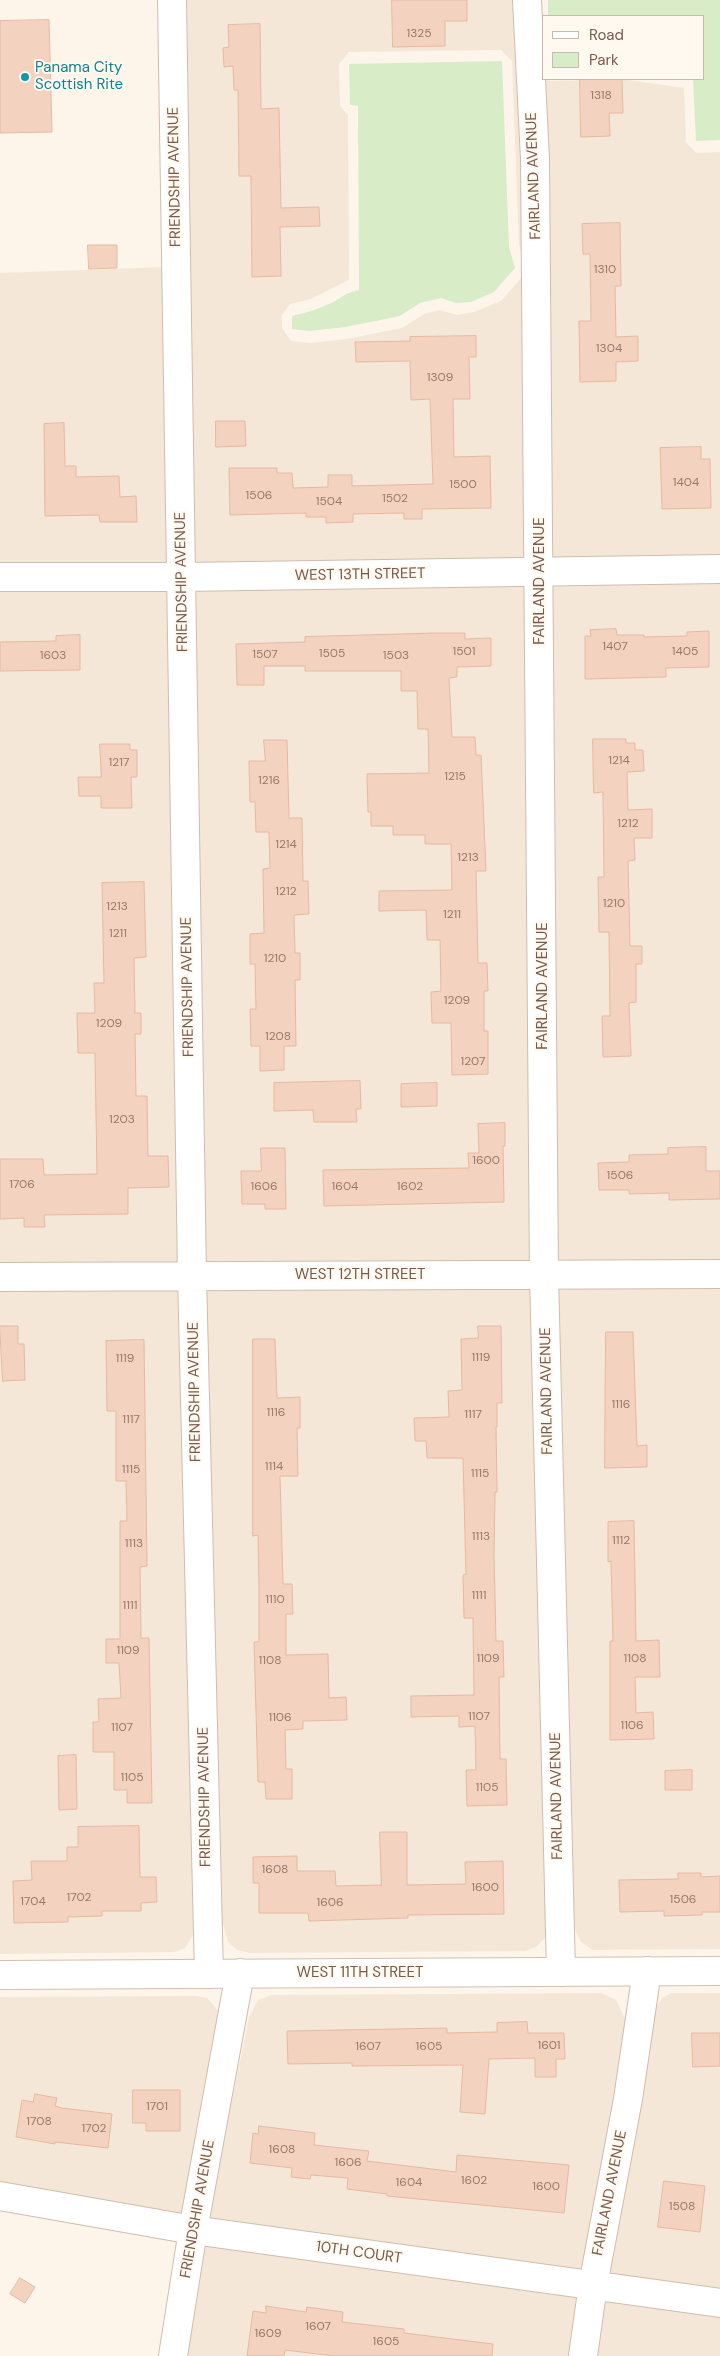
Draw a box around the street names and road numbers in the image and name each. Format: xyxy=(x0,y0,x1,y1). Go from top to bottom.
street label: FRIENDSHIP AVENUE xyxy=(165,107,185,247)
street label: FAIRLAND AVENUE xyxy=(523,112,545,240)
street label: FRIENDSHIP AVENUE xyxy=(172,512,192,652)
street label: FAIRLAND AVENUE xyxy=(531,517,549,645)
street label: WEST 13TH STREET xyxy=(295,565,425,585)
street label: FRIENDSHIP AVENUE xyxy=(178,917,198,1057)
street label: FAIRLAND AVENUE xyxy=(534,922,552,1050)
street label: WEST 12TH STREET xyxy=(295,1266,425,1284)
street label: FRIENDSHIP AVENUE xyxy=(185,1322,205,1462)
street label: FAIRLAND AVENUE xyxy=(537,1327,557,1455)
street label: FRIENDSHIP AVENUE xyxy=(195,1727,215,1867)
street label: FAIRLAND AVENUE xyxy=(547,1732,567,1860)
street label: WEST 11TH STREET xyxy=(297,1964,423,1982)
street label: FAIRLAND AVENUE xyxy=(589,2129,631,2257)
street label: FRIENDSHIP AVENUE xyxy=(177,2138,219,2280)
street label: 10TH COURT xyxy=(315,2238,403,2268)

